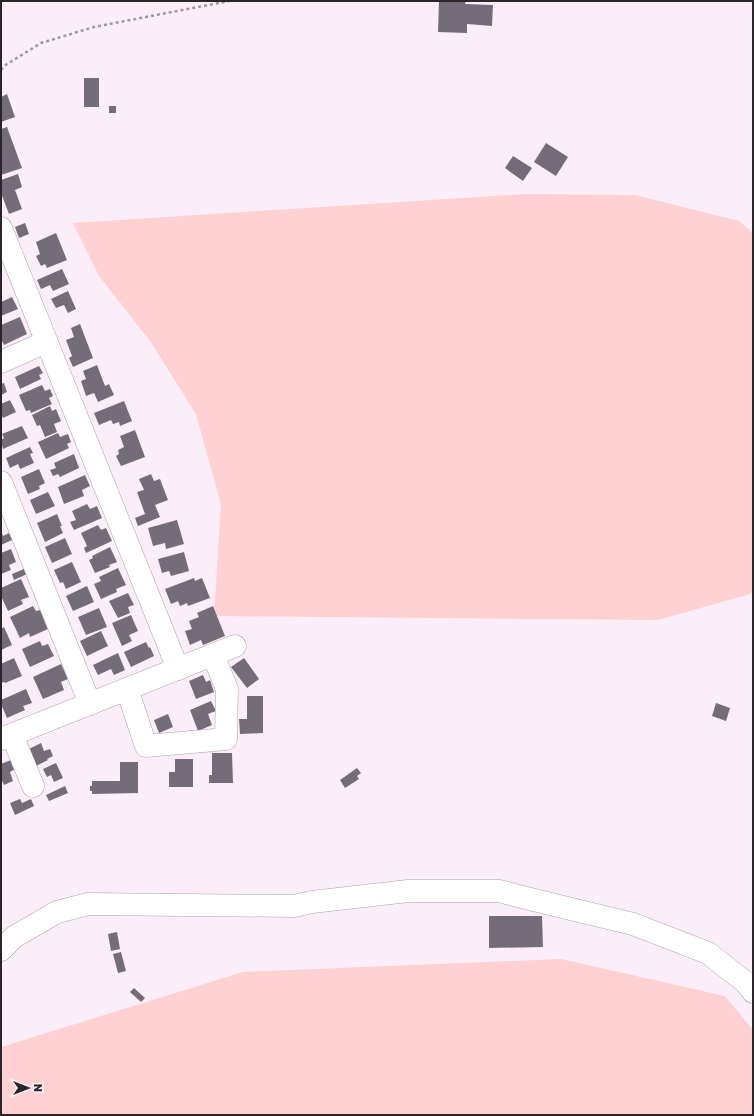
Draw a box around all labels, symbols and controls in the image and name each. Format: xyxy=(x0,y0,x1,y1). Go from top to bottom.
north arrow xyxy=(8,1068,48,1108)
text: N xyxy=(32,1084,45,1092)

